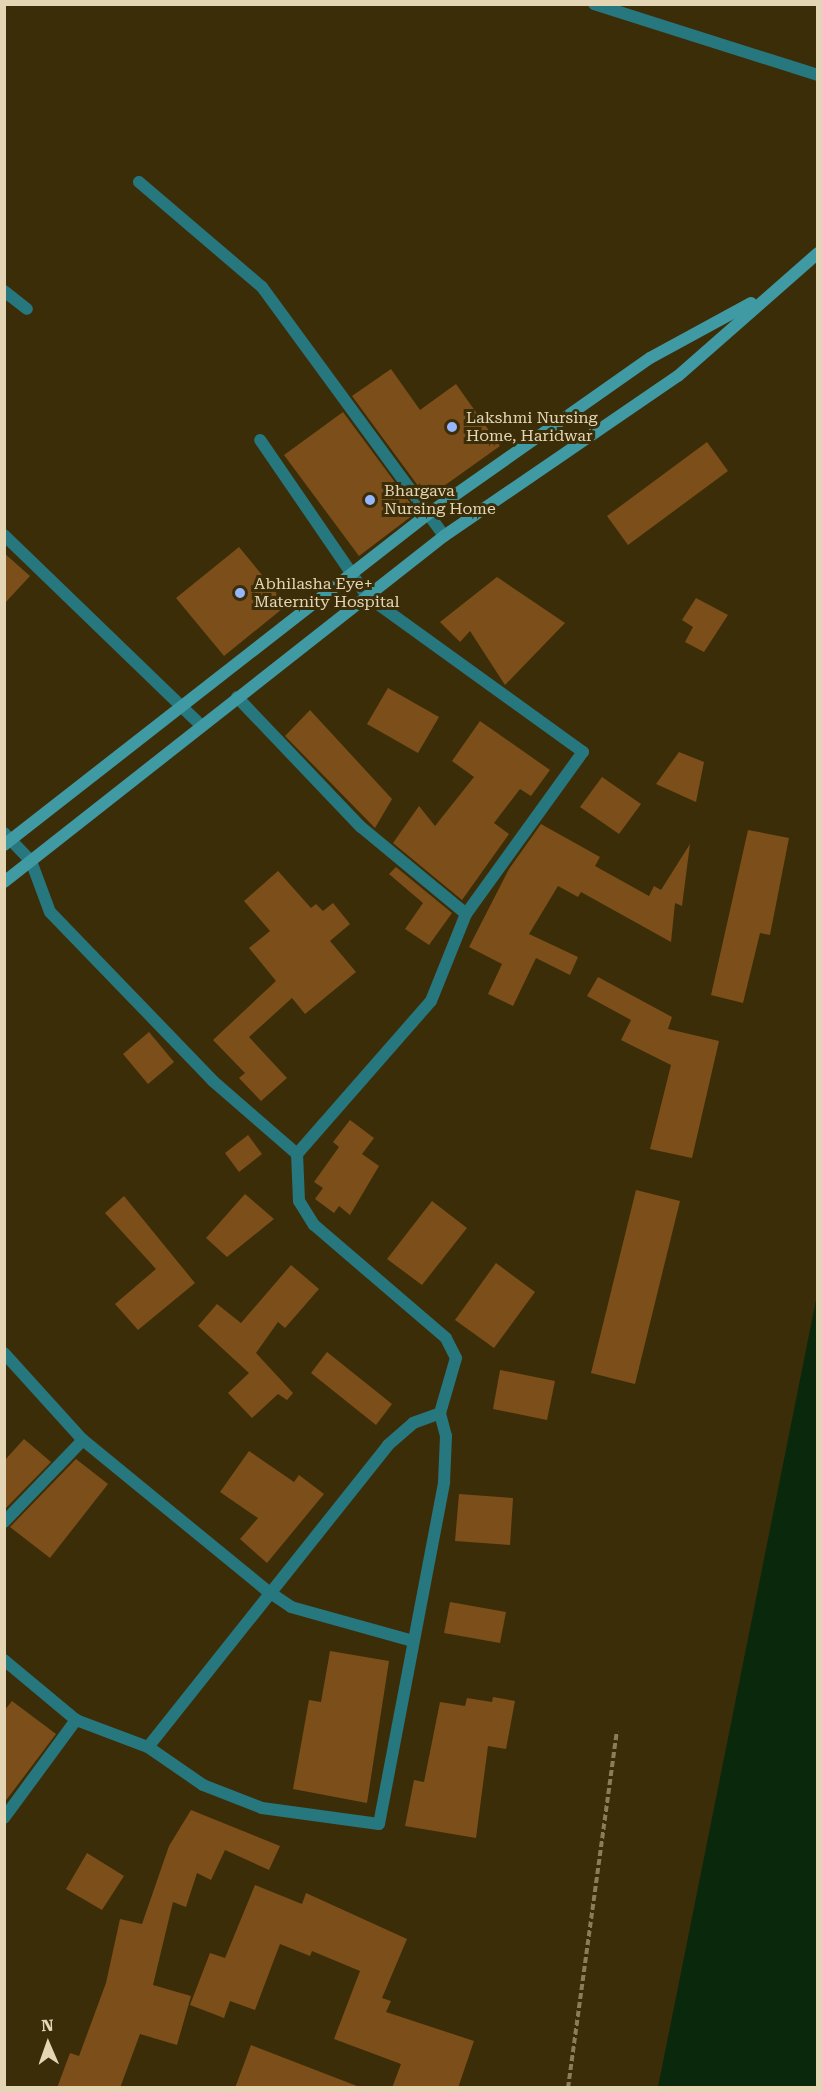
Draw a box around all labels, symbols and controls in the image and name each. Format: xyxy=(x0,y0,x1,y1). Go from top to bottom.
place label: Lakshmi Nursing Home, Haridwar xyxy=(466,408,598,446)
marker: Lakshmi Nursing Home, Haridwar xyxy=(443,418,461,436)
place label: Bhargava Nursing Home xyxy=(384,481,496,519)
marker: Bhargava Nursing Home xyxy=(361,491,379,509)
place label: Abhilasha Eye+ Maternity Hospital xyxy=(254,574,399,612)
marker: Abhilasha Eye+ Maternity Hospital xyxy=(231,584,249,602)
north arrow xyxy=(18,2014,78,2074)
text: N xyxy=(41,2016,54,2035)

